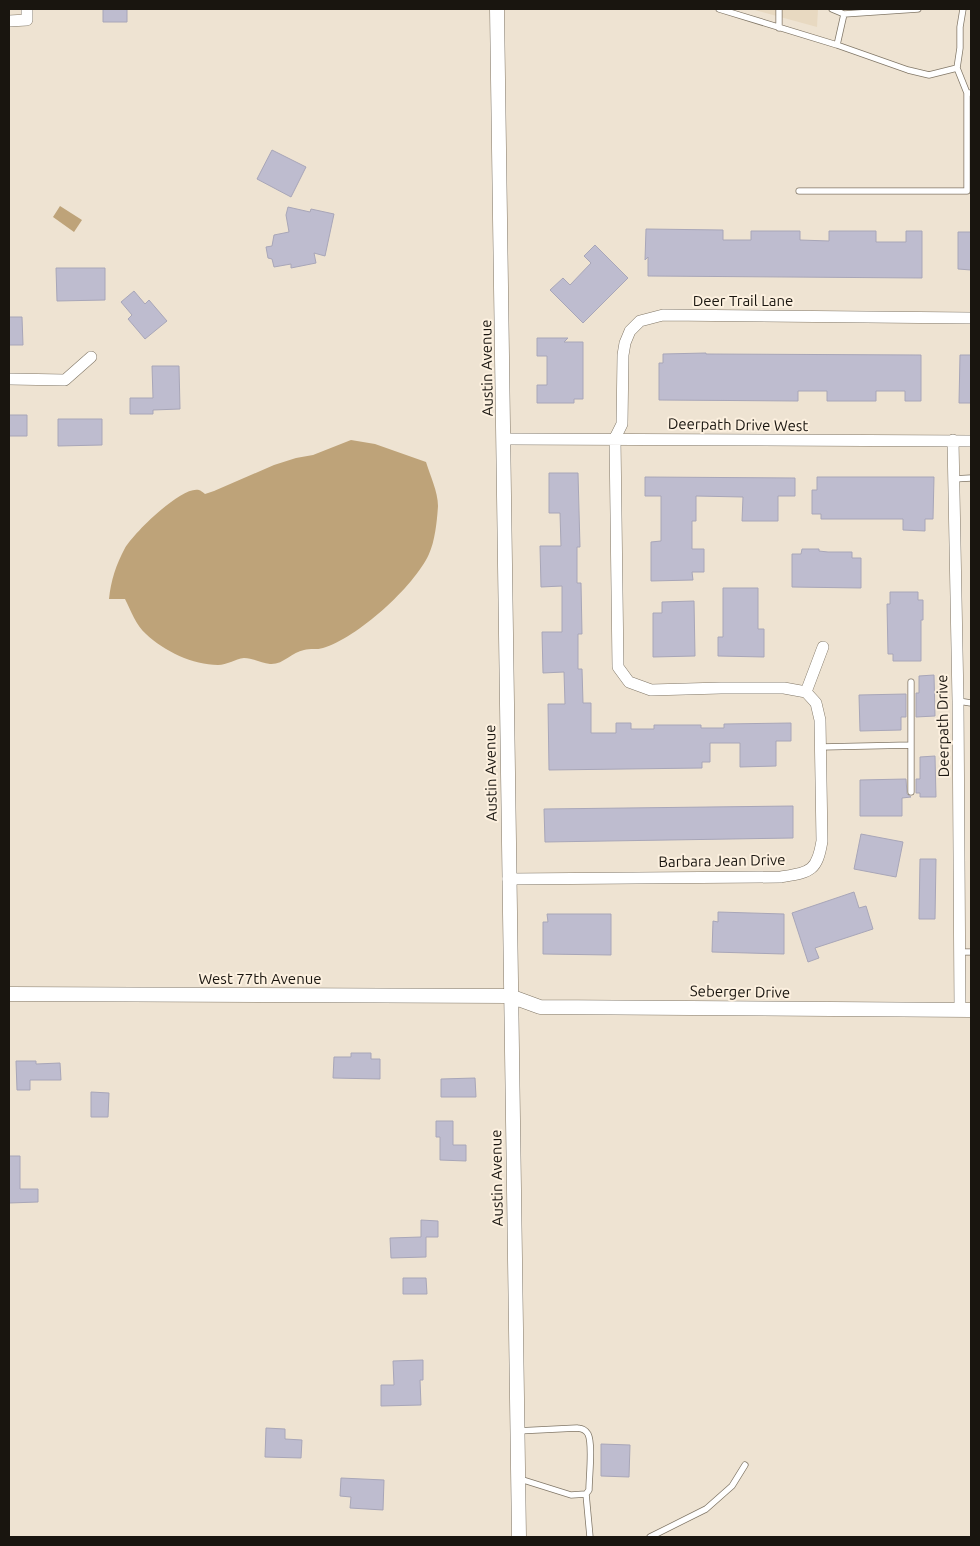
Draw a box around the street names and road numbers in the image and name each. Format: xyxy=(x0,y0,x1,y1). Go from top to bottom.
street label: Deer Trail Lane xyxy=(693,292,793,309)
street label: Austin Avenue xyxy=(477,319,496,417)
street label: Deerpath Drive West xyxy=(668,415,808,434)
street label: Deerpath Drive xyxy=(933,675,952,777)
street label: Austin Avenue xyxy=(481,724,500,822)
street label: Barbara Jean Drive xyxy=(658,851,786,870)
street label: West 77th Avenue xyxy=(198,970,322,987)
street label: Seberger Drive xyxy=(690,982,790,1001)
street label: Austin Avenue xyxy=(487,1129,506,1227)

